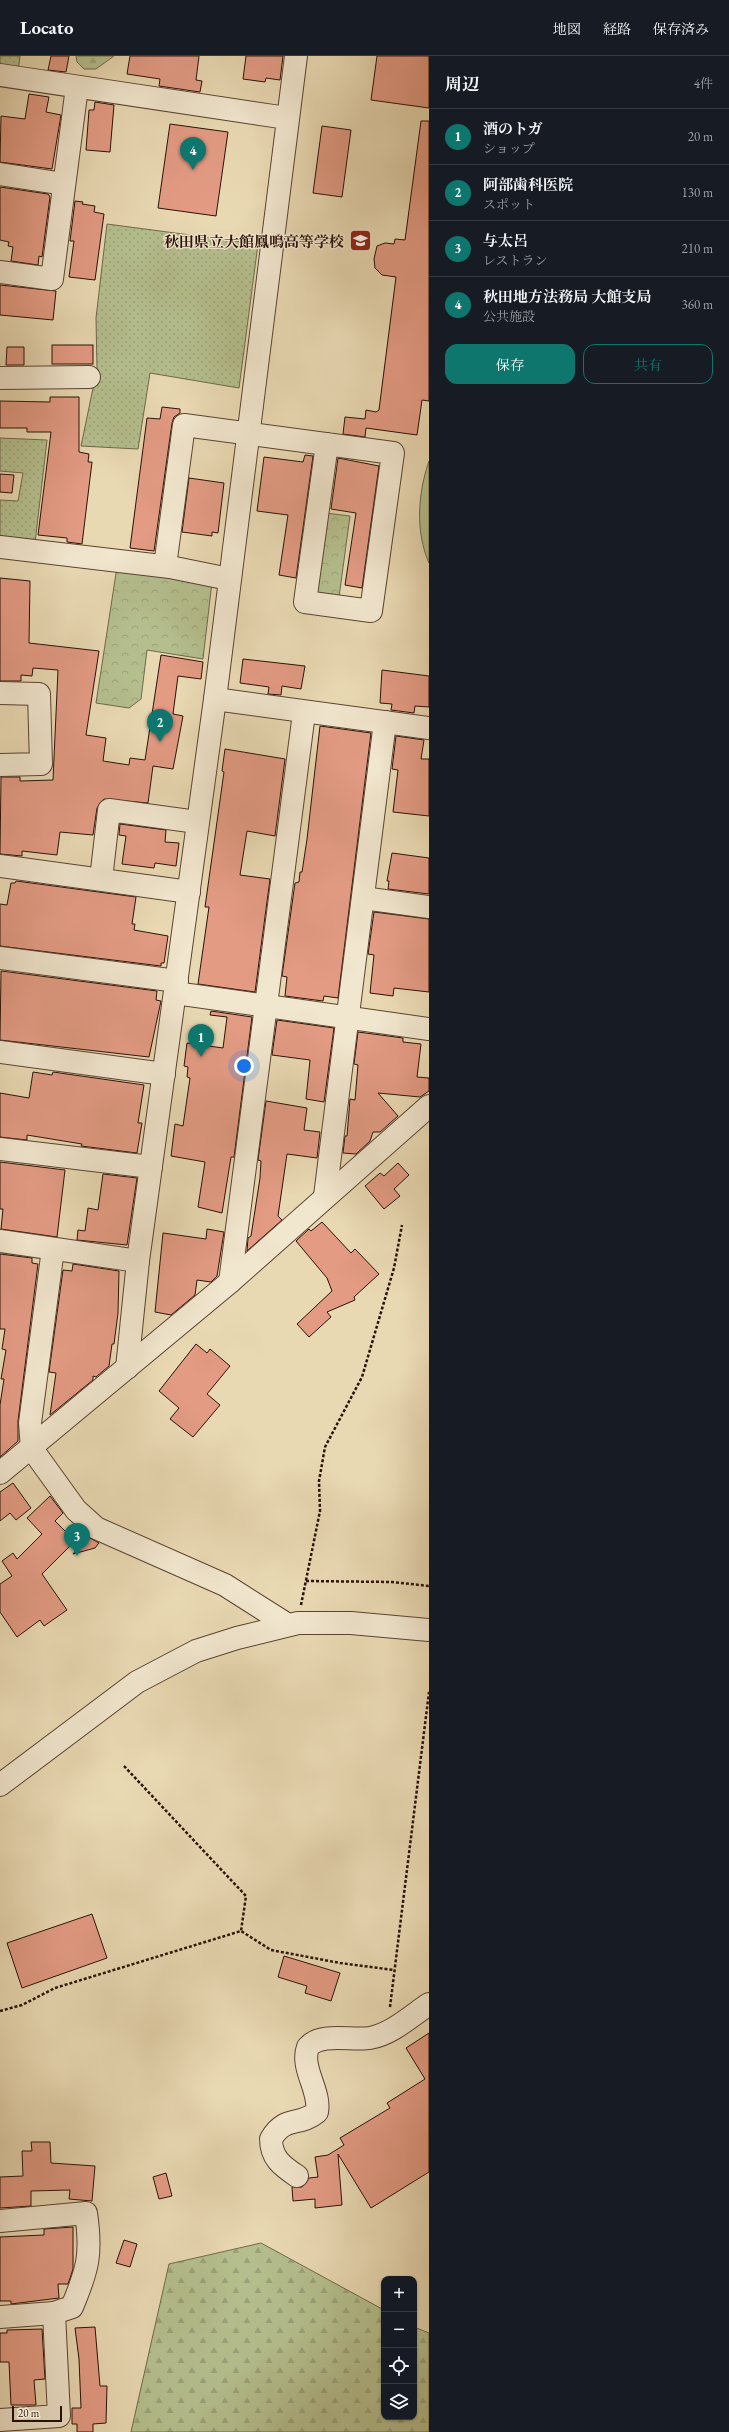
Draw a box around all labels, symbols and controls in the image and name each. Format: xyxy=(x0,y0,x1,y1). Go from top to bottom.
text: Locato xyxy=(20,15,74,40)
text: 地図 xyxy=(553,20,581,38)
text: 経路 xyxy=(603,20,631,38)
text: 保存済み xyxy=(653,20,709,38)
text: 周辺 xyxy=(445,73,479,95)
text: 4件 xyxy=(694,75,713,92)
text: 酒のトガ xyxy=(483,119,543,138)
text: 1 xyxy=(455,128,461,145)
text: 20 m xyxy=(688,128,713,145)
pin: 4 xyxy=(180,137,206,170)
text: ショップ xyxy=(483,140,535,157)
text: 阿部歯科医院 xyxy=(483,175,573,194)
text: 2 xyxy=(455,184,461,201)
text: 130 m xyxy=(682,184,713,201)
text: スポット xyxy=(483,196,535,213)
school or university icon: 秋田県立大館鳳鳴高等学校 xyxy=(347,228,373,254)
text: 与太呂 xyxy=(483,231,528,250)
place label: 秋田県立大館鳳鳴高等学校 xyxy=(164,232,344,251)
text: 3 xyxy=(455,240,461,257)
text: 210 m xyxy=(682,240,713,257)
text: レストラン xyxy=(483,252,548,269)
text: 秋田地方法務局 大館支局 xyxy=(483,287,652,306)
text: 4 xyxy=(455,296,461,313)
text: 360 m xyxy=(682,296,713,313)
text: 公共施設 xyxy=(483,308,535,325)
button: 保存 xyxy=(445,344,575,384)
button: 共有 xyxy=(583,344,713,384)
pin: 2 xyxy=(147,709,173,742)
pin: 1 xyxy=(188,1024,214,1057)
your location xyxy=(234,1056,254,1076)
pin: 3 xyxy=(64,1523,90,1556)
map controls xyxy=(381,2276,417,2420)
button: + xyxy=(381,2276,417,2312)
button: − xyxy=(381,2312,417,2348)
button: locate xyxy=(381,2348,417,2384)
button: layers xyxy=(381,2384,417,2420)
scale bar xyxy=(12,2404,62,2423)
text: 20 m xyxy=(18,2406,39,2420)

